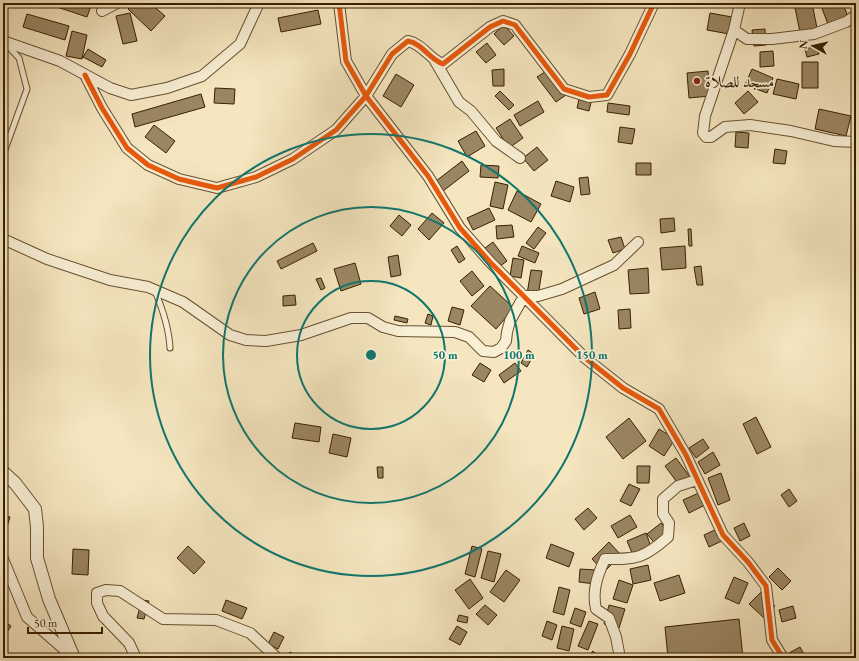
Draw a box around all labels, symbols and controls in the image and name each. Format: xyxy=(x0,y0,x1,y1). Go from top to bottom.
north arrow xyxy=(793,26,833,66)
text: N xyxy=(796,39,811,50)
place label: مسجد للصلاة xyxy=(705,71,774,92)
marker: مسجد للصلاة xyxy=(692,76,702,86)
text: 50 m xyxy=(432,347,458,363)
text: 100 m xyxy=(503,347,535,363)
text: 150 m xyxy=(576,347,608,363)
centre of rings xyxy=(364,348,378,362)
scale bar xyxy=(28,609,102,635)
text: 50 m xyxy=(34,615,58,631)

